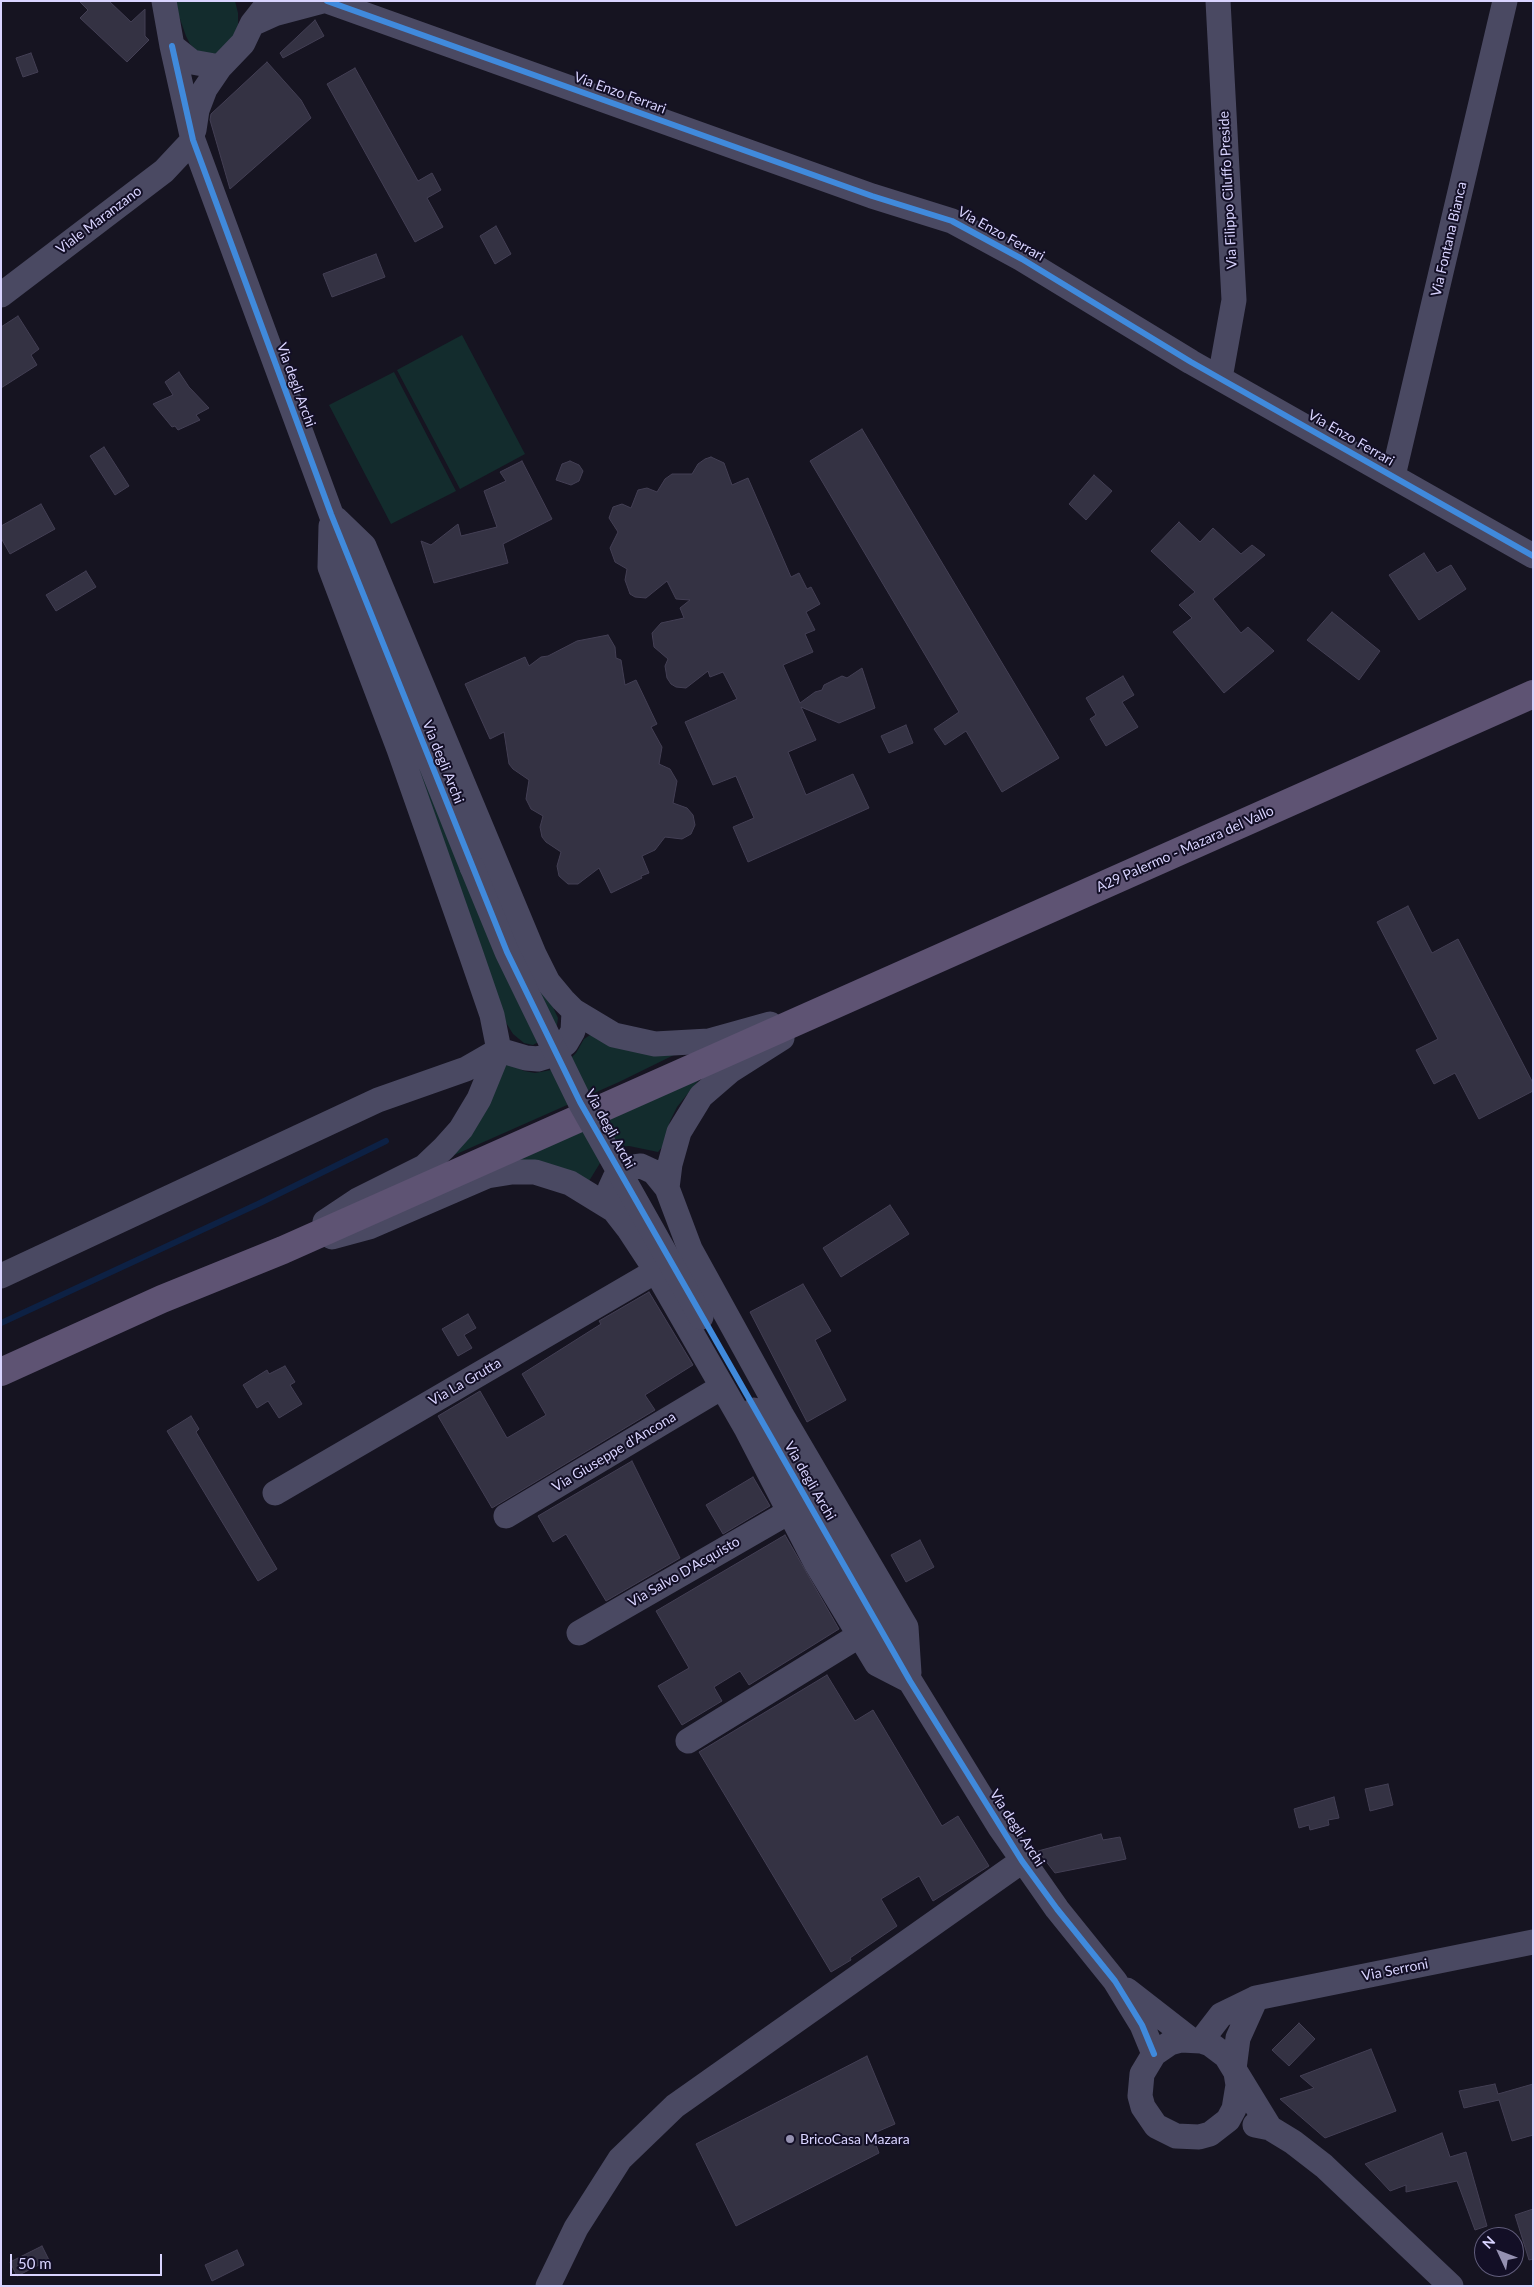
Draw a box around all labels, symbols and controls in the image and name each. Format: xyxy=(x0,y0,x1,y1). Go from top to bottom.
street label: Via Enzo Ferrari xyxy=(572,69,668,117)
street label: Via Filippo Ciluffo Preside xyxy=(1215,111,1241,269)
street label: Via Fontana Bianca xyxy=(1428,180,1470,298)
street label: Viale Maranzano xyxy=(53,182,145,258)
street label: Via Enzo Ferrari xyxy=(955,203,1047,265)
street label: Via degli Archi xyxy=(273,341,319,429)
street label: Via Enzo Ferrari xyxy=(1305,406,1397,470)
street label: Via degli Archi xyxy=(419,718,467,806)
street label: A29 Palermo - Mazara del Vallo xyxy=(1094,802,1276,896)
street label: Via degli Archi xyxy=(581,1086,639,1172)
street label: Via La Grutta xyxy=(426,1355,504,1409)
street label: Via Giuseppe d'Ancona xyxy=(549,1408,679,1496)
street label: Via degli Archi xyxy=(781,1439,839,1523)
street label: Via Salvo D'Acquisto xyxy=(625,1533,743,1611)
street label: Via degli Archi xyxy=(986,1786,1048,1870)
street label: Via Serroni xyxy=(1360,1955,1430,1985)
place label: BricoCasa Mazara xyxy=(800,2131,910,2147)
marker: BricoCasa Mazara xyxy=(784,2133,796,2145)
north arrow xyxy=(1474,2227,1524,2277)
text: N xyxy=(1478,2232,1498,2252)
scale bar xyxy=(12,2244,165,2276)
text: 50 m xyxy=(18,2254,52,2272)

